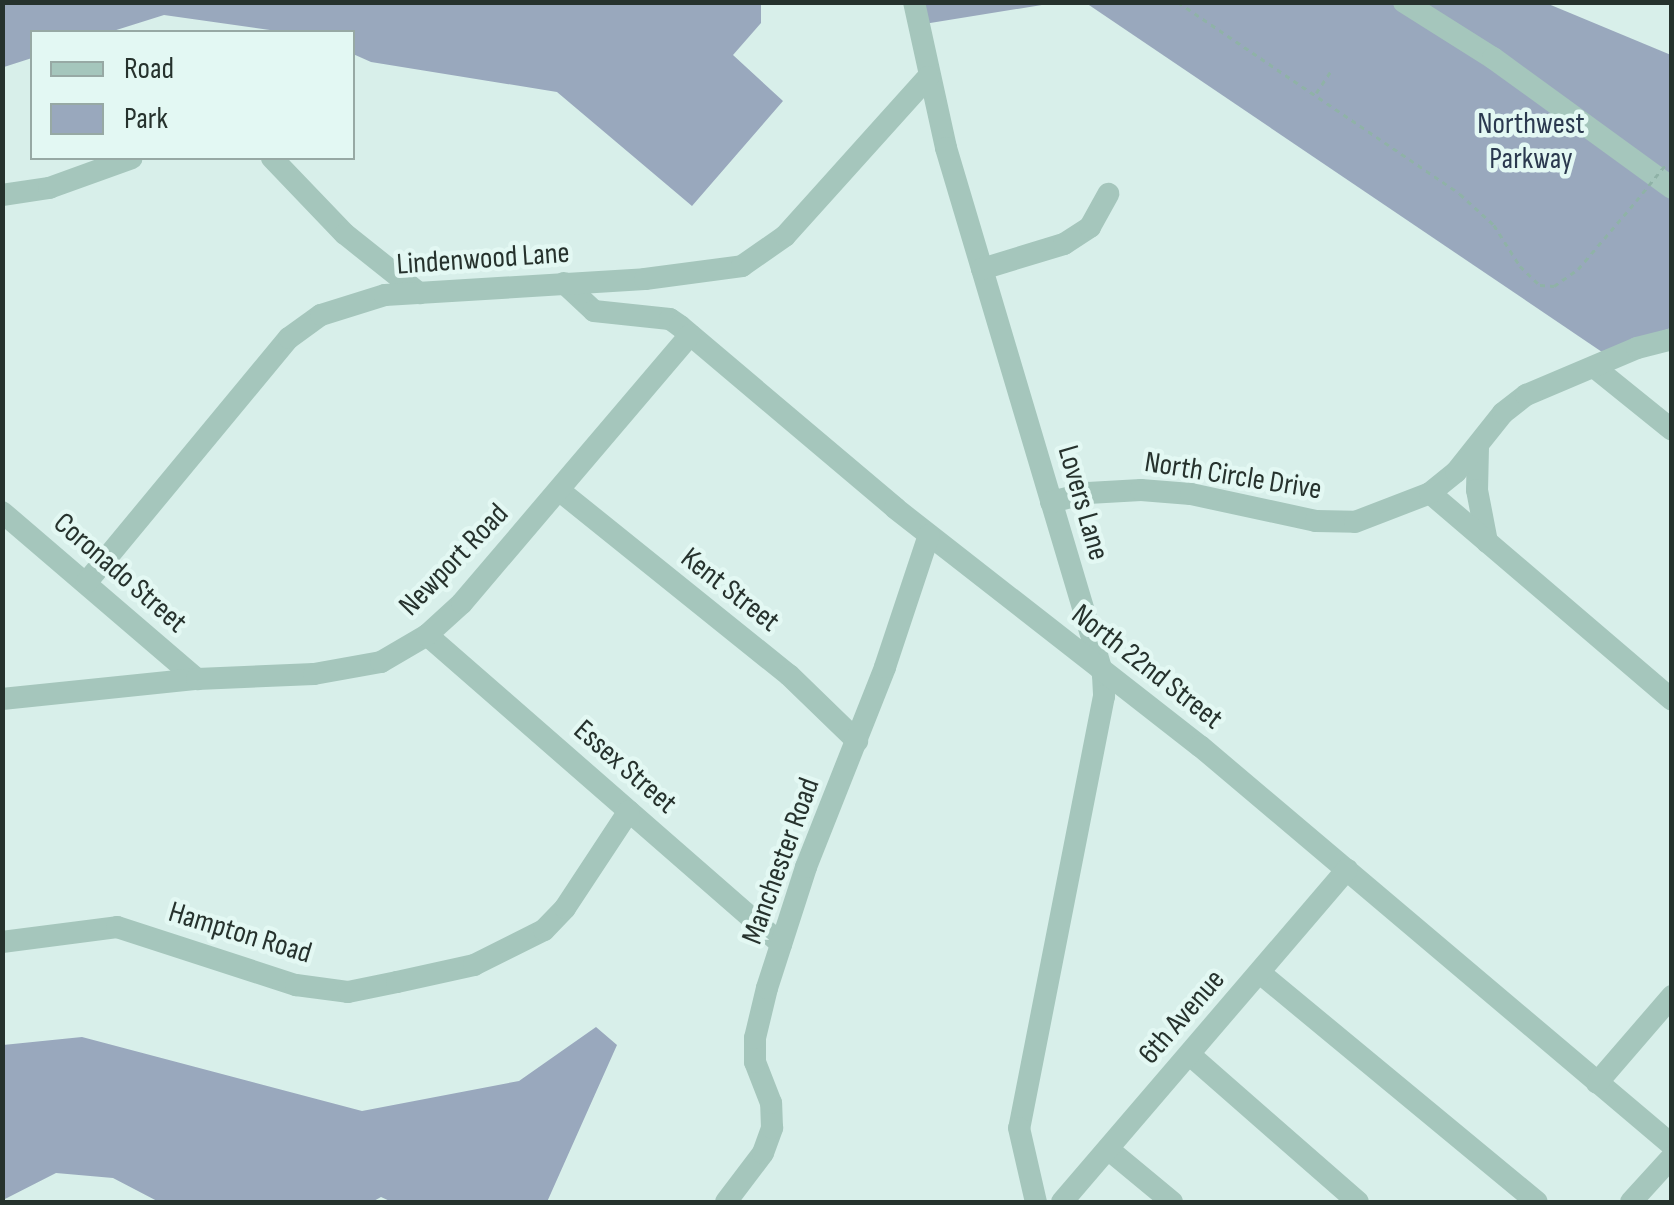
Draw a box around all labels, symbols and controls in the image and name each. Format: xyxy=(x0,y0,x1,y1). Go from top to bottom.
legend xyxy=(30,30,355,160)
text: Road xyxy=(124,51,174,87)
text: Park xyxy=(124,101,168,137)
park label: Northwest Parkway xyxy=(1477,106,1585,176)
street label: Lindenwood Lane xyxy=(395,235,571,283)
street label: Lovers Lane xyxy=(1049,441,1117,565)
street label: North Circle Drive xyxy=(1142,444,1324,508)
street label: Newport Road xyxy=(392,496,516,624)
street label: Coronado Street xyxy=(46,505,194,641)
street label: Kent Street xyxy=(673,540,787,640)
street label: North 22nd Street xyxy=(1064,597,1230,737)
street label: Essex Street xyxy=(566,713,684,821)
street label: Manchester Road xyxy=(734,773,828,949)
street label: Hampton Road xyxy=(164,894,316,972)
street label: 6th Avenue xyxy=(1131,962,1233,1072)

